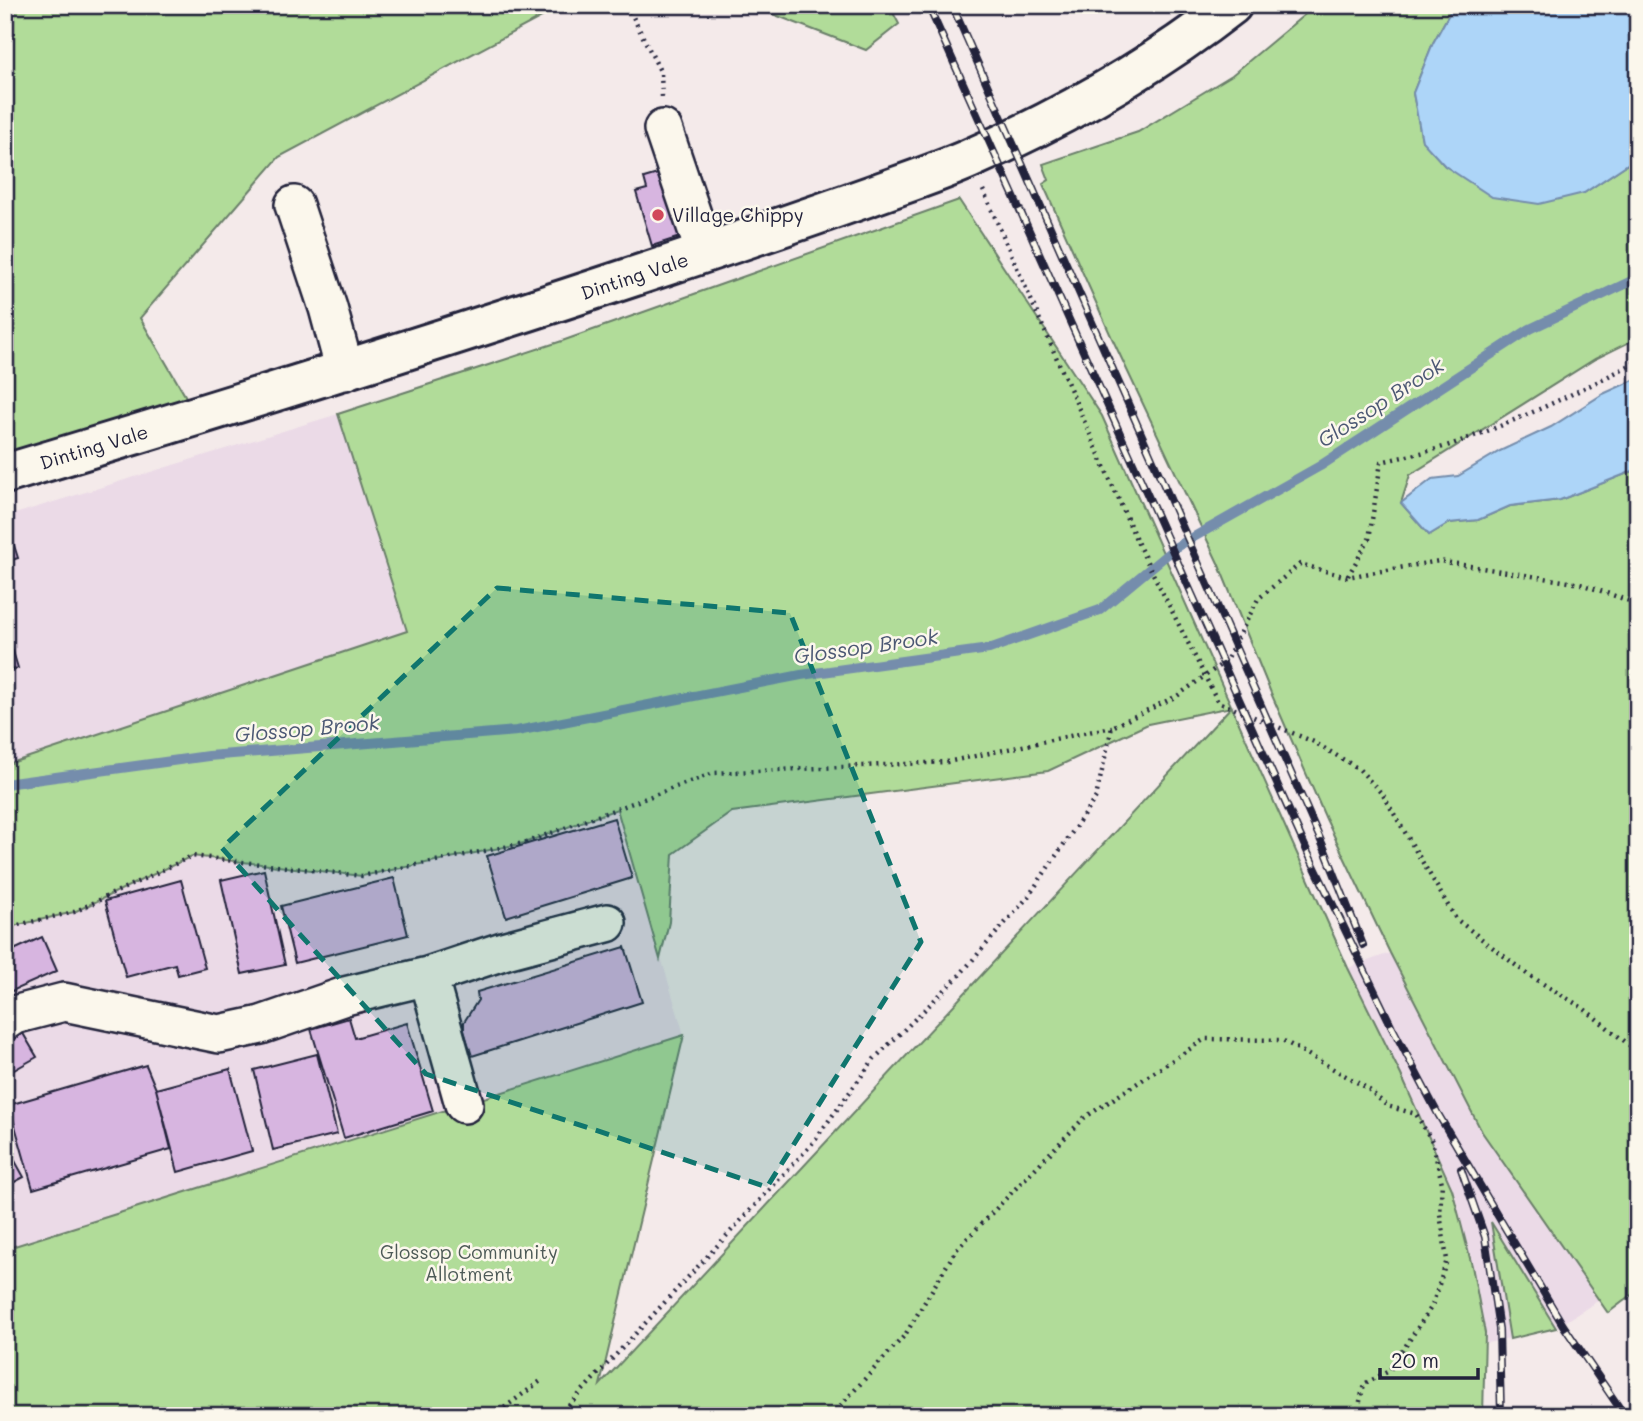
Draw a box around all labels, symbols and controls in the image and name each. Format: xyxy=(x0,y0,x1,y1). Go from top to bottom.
place label: Village Chippy xyxy=(672,202,804,227)
marker: Village Chippy xyxy=(650,207,666,223)
street label: Dinting Vale xyxy=(577,246,691,305)
water label: Glossop Brook xyxy=(1312,350,1449,453)
street label: Dinting Vale xyxy=(37,418,151,475)
water label: Glossop Brook xyxy=(792,622,941,669)
water label: Glossop Brook xyxy=(233,708,381,747)
park label: Glossop Community Allotment xyxy=(380,1239,558,1286)
scale bar xyxy=(1380,1337,1478,1381)
text: 20 m xyxy=(1391,1346,1439,1373)

